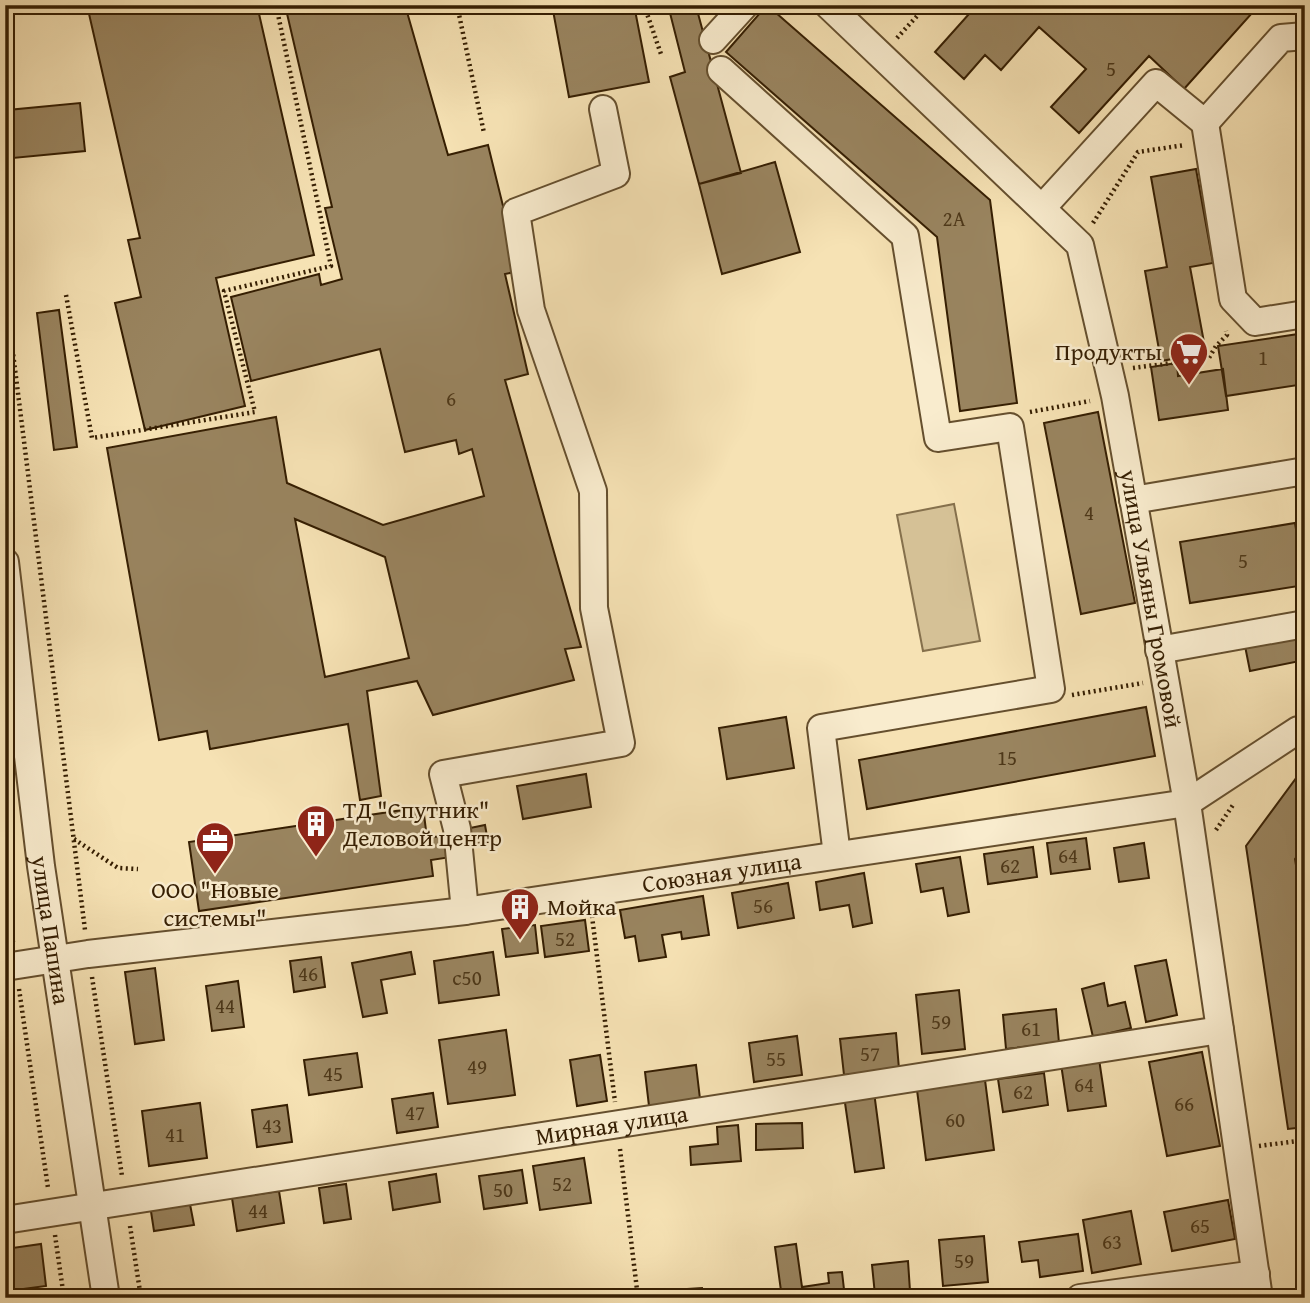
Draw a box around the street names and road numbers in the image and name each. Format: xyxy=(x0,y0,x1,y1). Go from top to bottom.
street label: улица Ульяны Громовой xyxy=(1111,466,1191,731)
street label: Союзная улица xyxy=(640,843,804,901)
street label: улица Папина xyxy=(23,853,80,1008)
street label: Мирная улица xyxy=(533,1095,691,1154)

